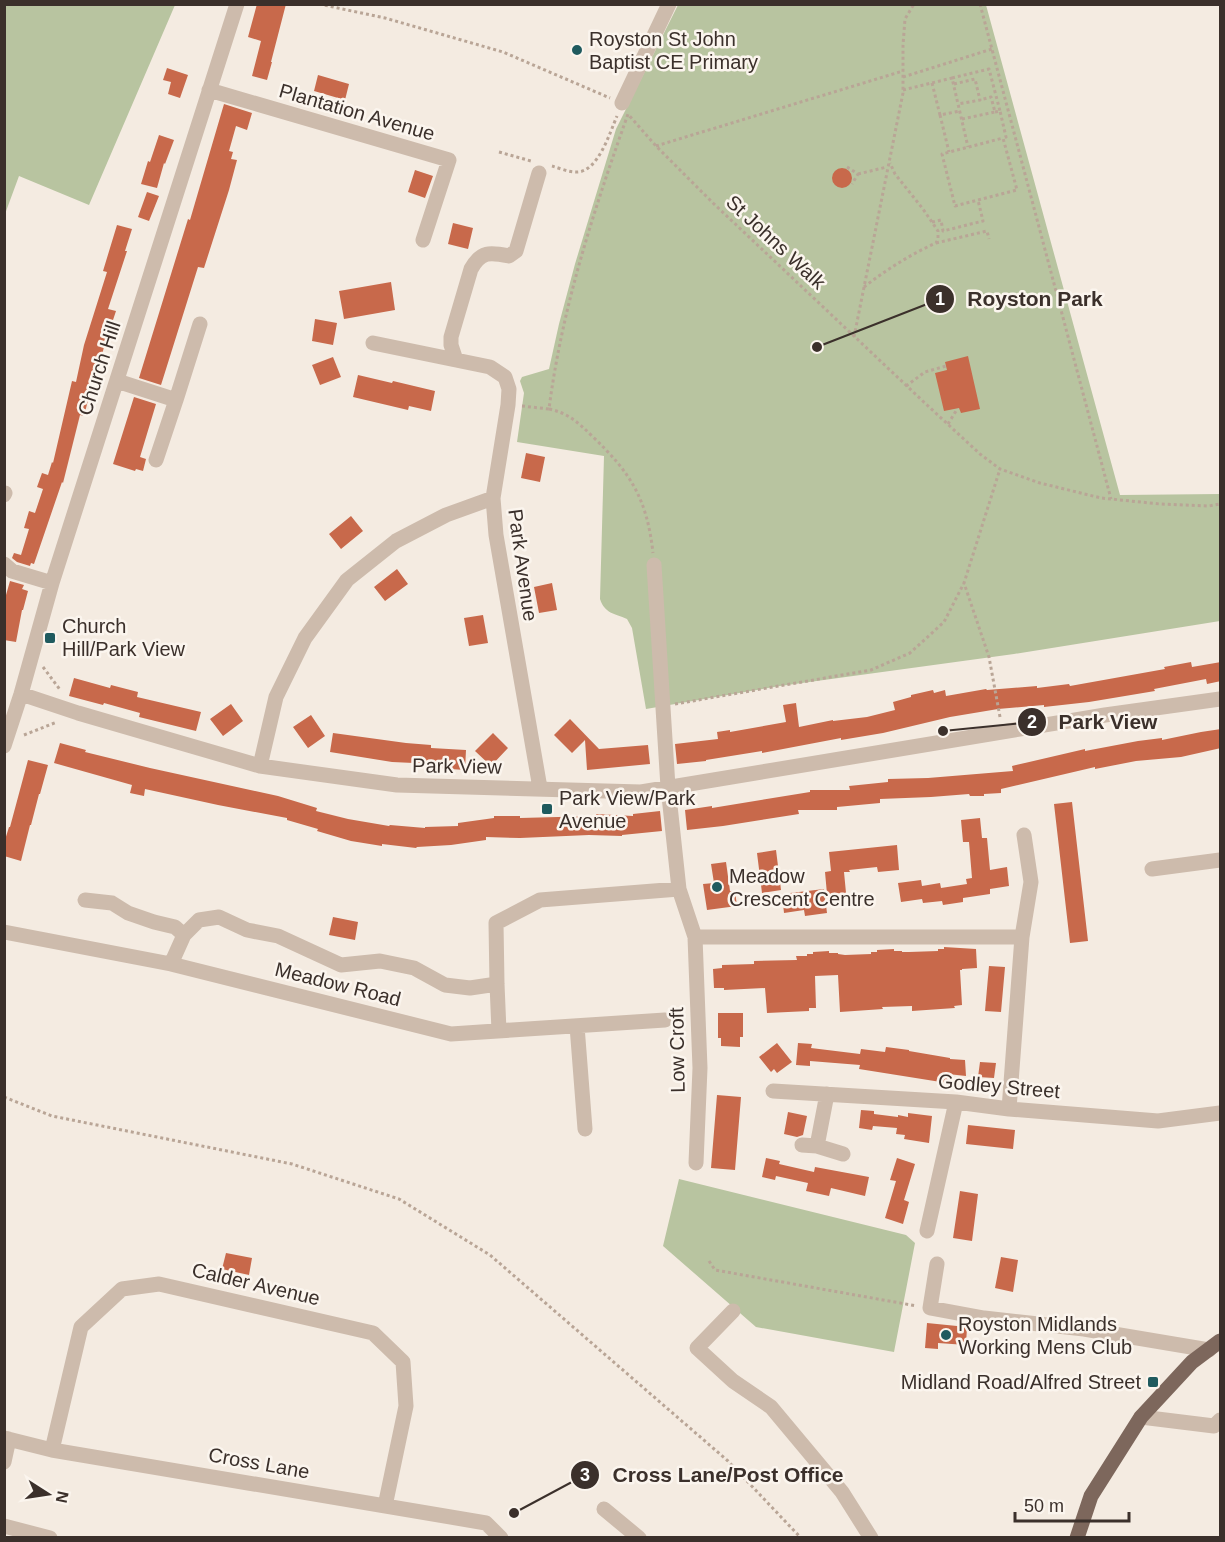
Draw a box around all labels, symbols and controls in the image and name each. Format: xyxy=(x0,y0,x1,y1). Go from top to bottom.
place label: Royston St John Baptist CE Primary xyxy=(589,28,758,73)
marker: Royston St John Baptist CE Primary xyxy=(570,43,584,57)
street label: Plantation Avenue xyxy=(277,79,437,145)
street label: St Johns Walk xyxy=(722,191,831,294)
callout: Royston Park xyxy=(925,279,1114,318)
text: Royston Park xyxy=(967,287,1103,310)
text: 1 xyxy=(935,289,945,309)
street label: Church Hill xyxy=(73,318,125,418)
street label: Park Avenue xyxy=(504,507,542,623)
place label: Church Hill/Park View xyxy=(62,615,186,660)
marker: Church Hill/Park View xyxy=(43,631,57,645)
callout: Park View xyxy=(1017,703,1170,742)
text: Park View xyxy=(1059,710,1158,733)
text: 2 xyxy=(1027,712,1037,732)
street label: Park View xyxy=(412,754,503,778)
place label: Park View/Park Avenue xyxy=(559,787,696,832)
marker: Park View/Park Avenue xyxy=(540,802,554,816)
place label: Meadow Crescent Centre xyxy=(729,865,875,910)
marker: Meadow Crescent Centre xyxy=(710,880,724,894)
street label: Meadow Road xyxy=(273,958,403,1010)
street label: Low Croft xyxy=(665,1007,689,1093)
street label: Godley Street xyxy=(937,1070,1061,1102)
street label: Calder Avenue xyxy=(190,1259,322,1309)
place label: Royston Midlands Working Mens Club xyxy=(958,1313,1132,1358)
marker: Royston Midlands Working Mens Club xyxy=(939,1328,953,1342)
place label: Midland Road/Alfred Street xyxy=(901,1371,1141,1393)
marker: Midland Road/Alfred Street xyxy=(1146,1375,1160,1389)
street label: Cross Lane xyxy=(207,1443,311,1483)
callout: Cross Lane/Post Office xyxy=(570,1455,855,1494)
text: Cross Lane/Post Office xyxy=(612,1463,844,1486)
north arrow xyxy=(18,1464,78,1524)
text: 3 xyxy=(580,1465,590,1485)
scale bar xyxy=(1015,1485,1129,1523)
text: N xyxy=(53,1490,72,1504)
text: 50 m xyxy=(1024,1496,1064,1516)

